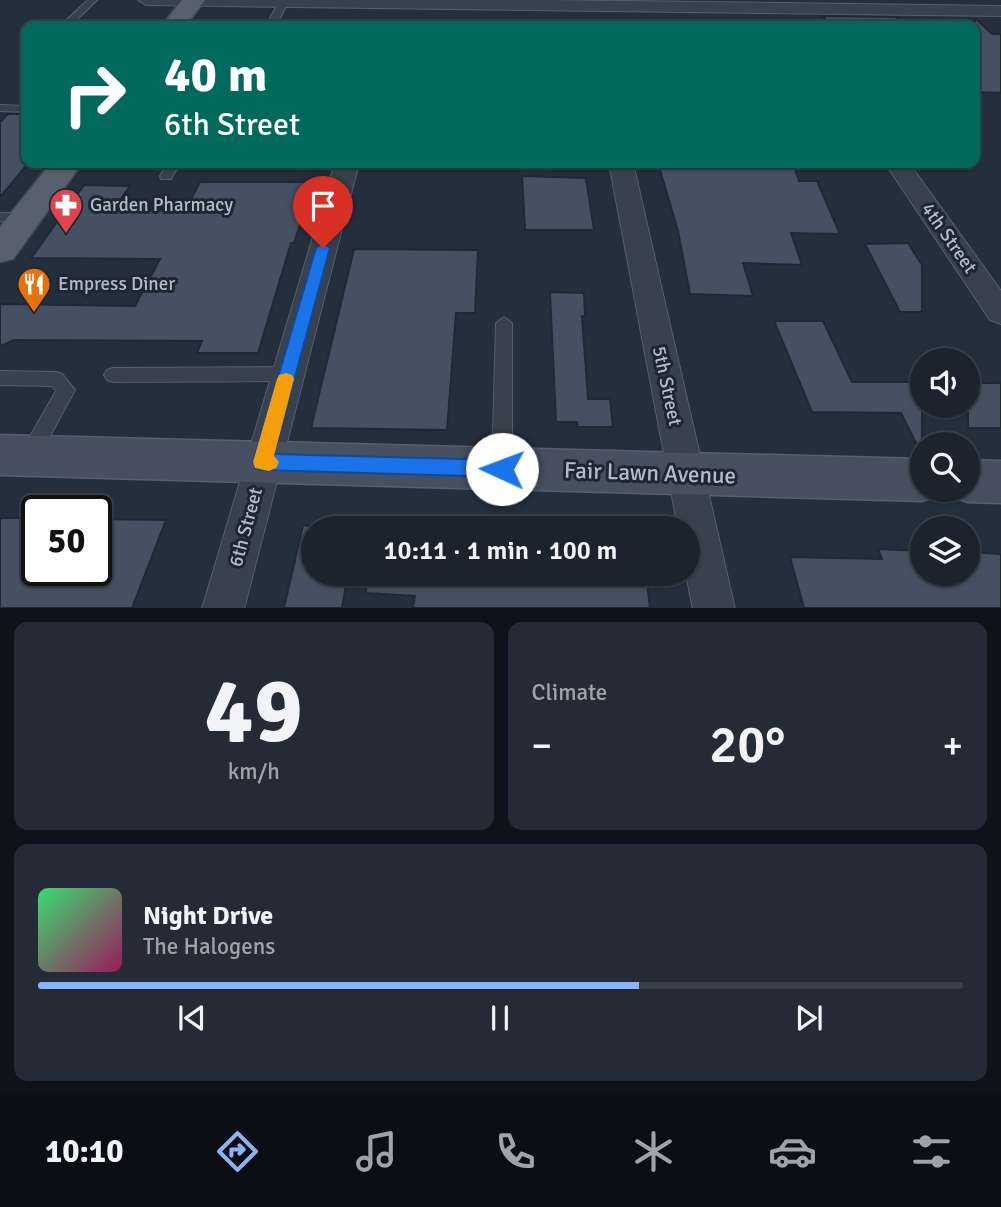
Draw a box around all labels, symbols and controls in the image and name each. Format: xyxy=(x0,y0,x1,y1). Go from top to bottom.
text: 40 m xyxy=(164,45,267,105)
icon: right xyxy=(49,49,140,140)
text: 6th Street xyxy=(164,105,300,144)
pin xyxy=(293,176,353,248)
pharmacy icon: Garden Pharmacy xyxy=(47,186,85,235)
icon: arrive xyxy=(304,187,342,225)
place label: Garden Pharmacy xyxy=(90,193,233,217)
street label: 4th Street xyxy=(916,198,982,278)
restaurant icon: Empress Diner xyxy=(15,265,53,314)
place label: Empress Diner xyxy=(58,272,175,296)
street label: 5th Street xyxy=(647,344,687,428)
map controls xyxy=(910,348,980,586)
button: sound xyxy=(910,348,980,418)
position arrow xyxy=(465,432,539,506)
button: search xyxy=(910,432,980,502)
street label: Fair Lawn Avenue xyxy=(564,456,736,490)
street label: 6th Street xyxy=(224,484,268,569)
speed limit sign: 50 xyxy=(21,495,112,586)
button: layers xyxy=(910,516,980,586)
text: 10:11 · 1 min · 100 m xyxy=(384,535,617,567)
text: 49 xyxy=(205,655,303,768)
text: Climate xyxy=(532,678,607,707)
text: 20° xyxy=(709,713,785,777)
text: − xyxy=(532,722,552,769)
text: + xyxy=(942,722,963,769)
text: km/h xyxy=(228,757,280,786)
text: Night Drive xyxy=(143,900,273,932)
text: The Halogens xyxy=(143,932,275,961)
icon: previous xyxy=(173,999,211,1037)
icon: pause xyxy=(481,999,519,1037)
icon: next xyxy=(790,999,828,1037)
icon: directions xyxy=(213,1127,262,1176)
icon: music xyxy=(352,1127,401,1176)
icon: phone xyxy=(491,1127,540,1176)
icon: climate xyxy=(629,1127,678,1176)
icon: car xyxy=(768,1127,817,1176)
icon: filters xyxy=(907,1127,956,1176)
text: 10:10 xyxy=(45,1132,123,1171)

